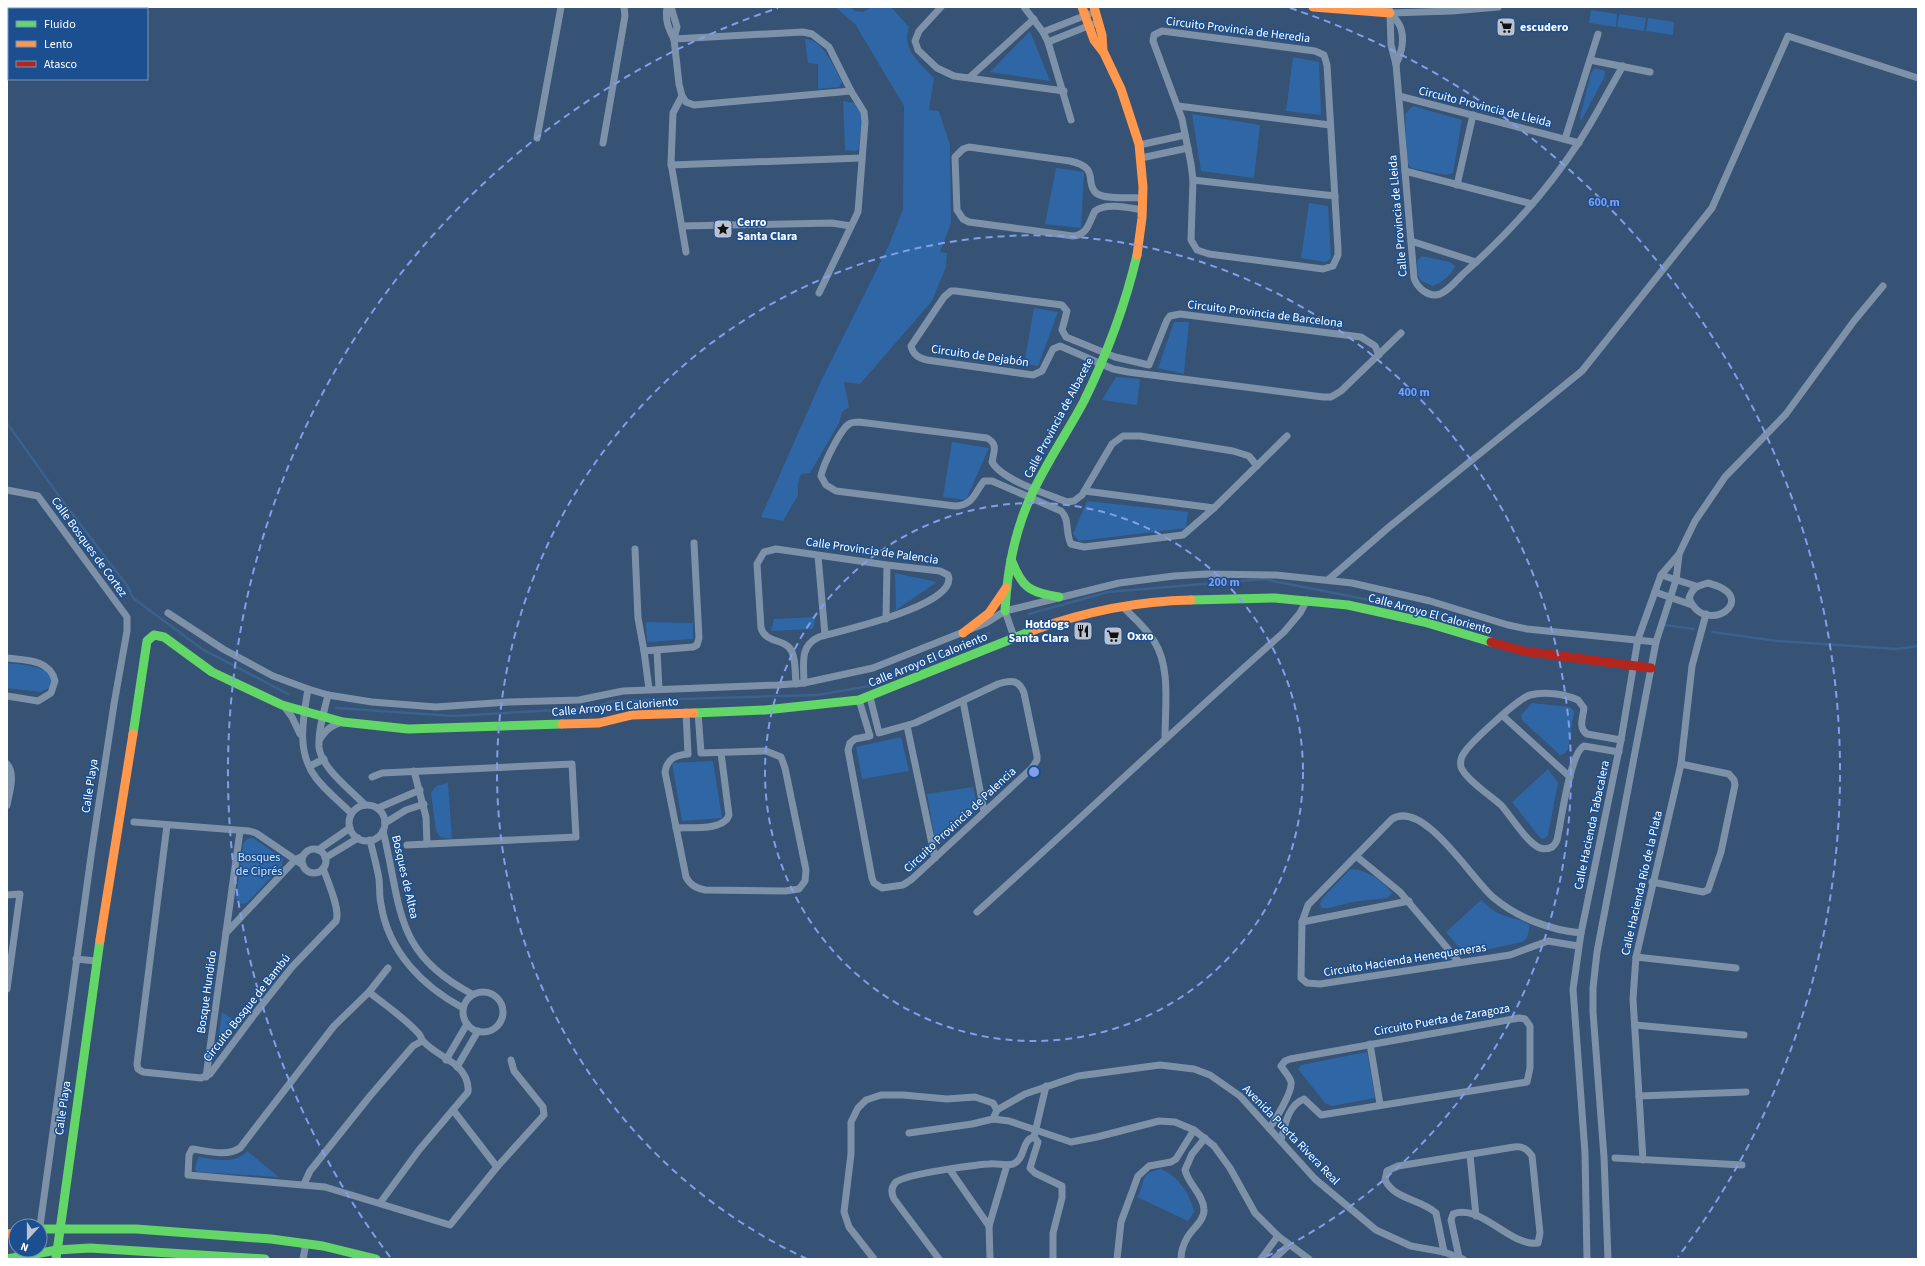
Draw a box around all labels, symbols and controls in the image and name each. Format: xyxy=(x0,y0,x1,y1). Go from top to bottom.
legend xyxy=(8,8,148,80)
street label: Circuito Provincia de Heredia xyxy=(1165,13,1311,47)
text: Fluido xyxy=(44,16,76,33)
supermarket icon: escudero xyxy=(1495,16,1517,38)
place label: escudero xyxy=(1520,19,1569,36)
text: Lento xyxy=(44,36,73,53)
text: Atasco xyxy=(44,56,77,73)
street label: Circuito Provincia de Lleida xyxy=(1417,82,1553,132)
street label: Calle Provincia de Lleida xyxy=(1384,154,1412,278)
text: 600 m xyxy=(1588,194,1620,211)
place label: Cerro Santa Clara xyxy=(737,214,797,245)
place icon: Cerro Santa Clara xyxy=(712,218,734,240)
street label: Circuito Provincia de Barcelona xyxy=(1186,296,1344,332)
street label: Circuito de Dejabón xyxy=(930,341,1030,371)
street label: Calle Provincia de Albacete xyxy=(1020,355,1098,481)
text: 400 m xyxy=(1398,384,1430,401)
street label: Calle Bosques de Cortez xyxy=(47,493,131,601)
street label: Calle Provincia de Palencia xyxy=(804,533,940,569)
text: 200 m xyxy=(1208,574,1240,591)
street label: Calle Arroyo El Caloriento xyxy=(1366,589,1494,639)
place label: Hotdogs Santa Clara xyxy=(1009,616,1069,647)
restaurant icon: Hotdogs Santa Clara xyxy=(1072,620,1094,642)
supermarket icon: Oxxo xyxy=(1102,625,1124,647)
street label: Calle Arroyo El Caloriento xyxy=(866,628,990,692)
place label: Oxxo xyxy=(1127,628,1154,645)
street label: Calle Arroyo El Caloriento xyxy=(551,693,679,721)
street label: Calle Playa xyxy=(77,758,103,814)
street label: Calle Hacienda Tabacalera xyxy=(1570,759,1614,891)
street label: Circuito Provincia de Palencia xyxy=(900,763,1020,877)
centre of rings xyxy=(1027,765,1041,779)
street label: Calle Hacienda Río de la Plata xyxy=(1617,809,1667,957)
street label: Bosques de Altea xyxy=(387,833,423,921)
park label: Bosques de Ciprés xyxy=(236,849,282,880)
street label: Circuito Hacienda Henequeneras xyxy=(1322,939,1488,981)
street label: Bosque Hundido xyxy=(193,949,221,1035)
street label: Circuito Bosque de Bambú xyxy=(199,950,295,1066)
street label: Circuito Puerta de Zaragoza xyxy=(1373,1000,1511,1040)
street label: Calle Playa xyxy=(51,1080,75,1136)
street label: Avenida Puerta Rivera Real xyxy=(1239,1081,1343,1189)
north arrow xyxy=(8,1218,48,1258)
text: N xyxy=(18,1239,31,1255)

